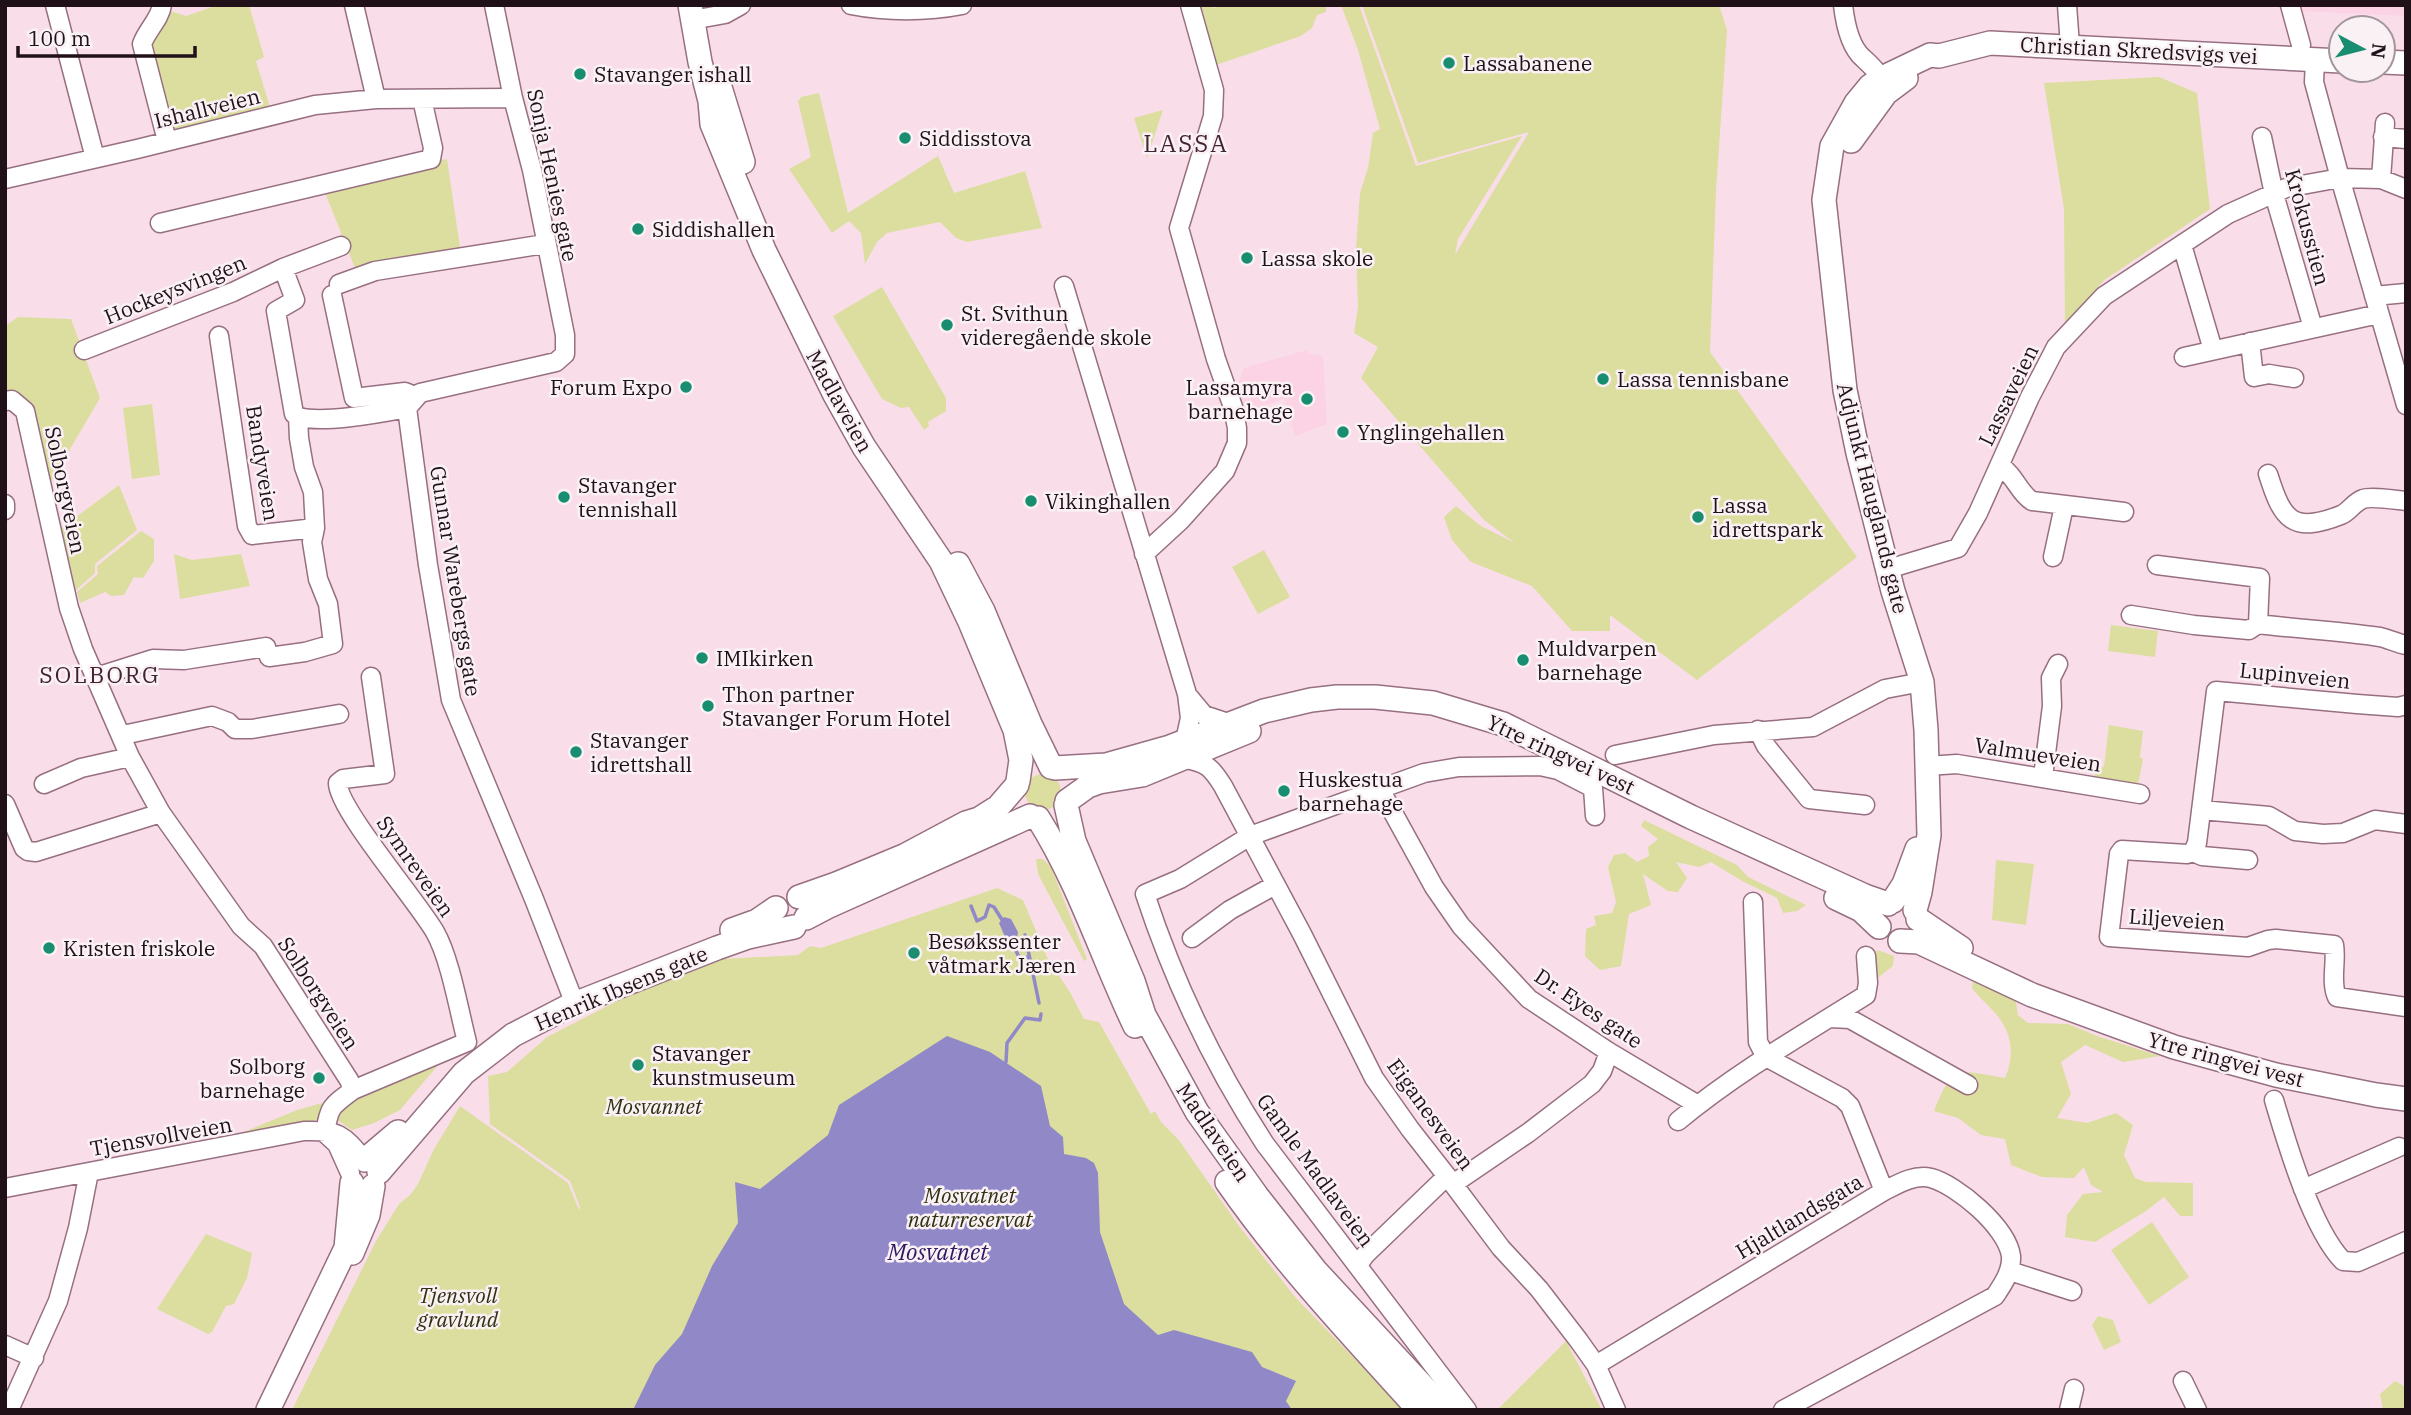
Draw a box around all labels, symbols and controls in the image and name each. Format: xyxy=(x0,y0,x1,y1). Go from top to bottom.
scale bar xyxy=(18,14,194,58)
north arrow xyxy=(2327,14,2397,84)
text: 100 m xyxy=(28,24,91,52)
street label: Christian Skredsvigs vei xyxy=(2019,30,2259,70)
text: N xyxy=(2366,42,2392,60)
place label: Lassabanene xyxy=(1463,49,1592,77)
marker: Lassabanene xyxy=(1441,55,1457,71)
place label: Stavanger ishall xyxy=(594,60,752,88)
marker: Stavanger ishall xyxy=(572,66,588,82)
street label: Ishallveien xyxy=(151,81,263,135)
street label: Sonja Henies gate xyxy=(521,86,585,264)
place label: Siddisstova xyxy=(919,124,1032,152)
district label: LASSA xyxy=(1143,127,1229,159)
marker: Siddisstova xyxy=(897,130,913,146)
street label: Krokusstien xyxy=(2279,166,2337,288)
place label: Siddishallen xyxy=(652,215,775,243)
marker: Siddishallen xyxy=(630,221,646,237)
place label: Lassa skole xyxy=(1261,244,1373,272)
street label: Hockeysvingen xyxy=(100,248,250,330)
marker: Lassa skole xyxy=(1239,250,1255,266)
place label: St. Svithun videregående skole xyxy=(961,299,1151,351)
marker: St. Svithun videregående skole xyxy=(939,317,955,333)
street label: Lassaveien xyxy=(1972,340,2044,450)
street label: Madlaveien xyxy=(800,345,880,457)
place label: Lassa tennisbane xyxy=(1617,365,1789,393)
marker: Lassa tennisbane xyxy=(1595,371,1611,387)
place label: Forum Expo xyxy=(550,373,672,401)
place label: Lassamyra barnehage xyxy=(1186,373,1293,425)
marker: Forum Expo xyxy=(678,379,694,395)
street label: Adjunkt Hauglands gate xyxy=(1831,380,1915,616)
marker: Lassamyra barnehage xyxy=(1299,391,1315,407)
street label: Bandyveien xyxy=(240,403,286,523)
place label: Ynglingehallen xyxy=(1357,418,1505,446)
street label: Solborgveien xyxy=(39,424,93,556)
marker: Ynglingehallen xyxy=(1335,424,1351,440)
street label: Gunnar Warebergs gate xyxy=(424,464,488,698)
place label: Stavanger tennishall xyxy=(578,471,678,523)
place label: Vikinghallen xyxy=(1045,487,1171,515)
marker: Stavanger tennishall xyxy=(556,489,572,505)
place label: Lassa idrettspark xyxy=(1712,491,1824,543)
marker: Vikinghallen xyxy=(1023,493,1039,509)
marker: Lassa idrettspark xyxy=(1690,509,1706,525)
place label: Muldvarpen barnehage xyxy=(1537,634,1657,686)
place label: IMIkirken xyxy=(716,644,814,672)
marker: IMIkirken xyxy=(694,650,710,666)
marker: Muldvarpen barnehage xyxy=(1515,652,1531,668)
street label: Lupinveien xyxy=(2238,655,2352,695)
district label: SOLBORG xyxy=(39,659,161,689)
place label: Thon partner Stavanger Forum Hotel xyxy=(722,680,951,732)
marker: Thon partner Stavanger Forum Hotel xyxy=(700,698,716,714)
street label: Ytre ringvei vest xyxy=(1482,707,1640,801)
place label: Stavanger idrettshall xyxy=(590,726,692,778)
street label: Valmueveien xyxy=(1973,730,2103,778)
marker: Stavanger idrettshall xyxy=(568,744,584,760)
place label: Huskestua barnehage xyxy=(1298,765,1403,817)
marker: Huskestua barnehage xyxy=(1276,783,1292,799)
street label: Symreveien xyxy=(371,810,461,922)
street label: Liljeveien xyxy=(2128,902,2226,936)
place label: Besøkssenter våtmark Jæren xyxy=(928,927,1076,979)
street label: Solborgveien xyxy=(272,931,366,1055)
place label: Kristen friskole xyxy=(63,934,215,962)
street label: Henrik Ibsens gate xyxy=(530,939,712,1037)
marker: Kristen friskole xyxy=(41,940,57,956)
marker: Besøkssenter våtmark Jæren xyxy=(906,945,922,961)
street label: Dr. Eyes gate xyxy=(1529,962,1649,1054)
street label: Ytre ringvei vest xyxy=(2145,1025,2307,1093)
place label: Stavanger kunstmuseum xyxy=(652,1039,796,1091)
place label: Solborg barnehage xyxy=(200,1052,306,1104)
street label: Eiganesveien xyxy=(1381,1053,1481,1175)
marker: Stavanger kunstmuseum xyxy=(630,1057,646,1073)
marker: Solborg barnehage xyxy=(311,1070,327,1086)
street label: Madlaveien xyxy=(1171,1077,1257,1187)
street label: Gamle Madlaveien xyxy=(1251,1088,1381,1252)
park label: Mosvannet xyxy=(605,1092,703,1120)
street label: Tjensvollveien xyxy=(88,1110,234,1162)
street label: Hjaltlandsgata xyxy=(1730,1167,1868,1265)
park label: Mosvatnet naturreservat xyxy=(908,1181,1033,1233)
water label: Mosvatnet xyxy=(887,1236,989,1266)
park label: Tjensvoll gravlund xyxy=(416,1281,499,1333)

